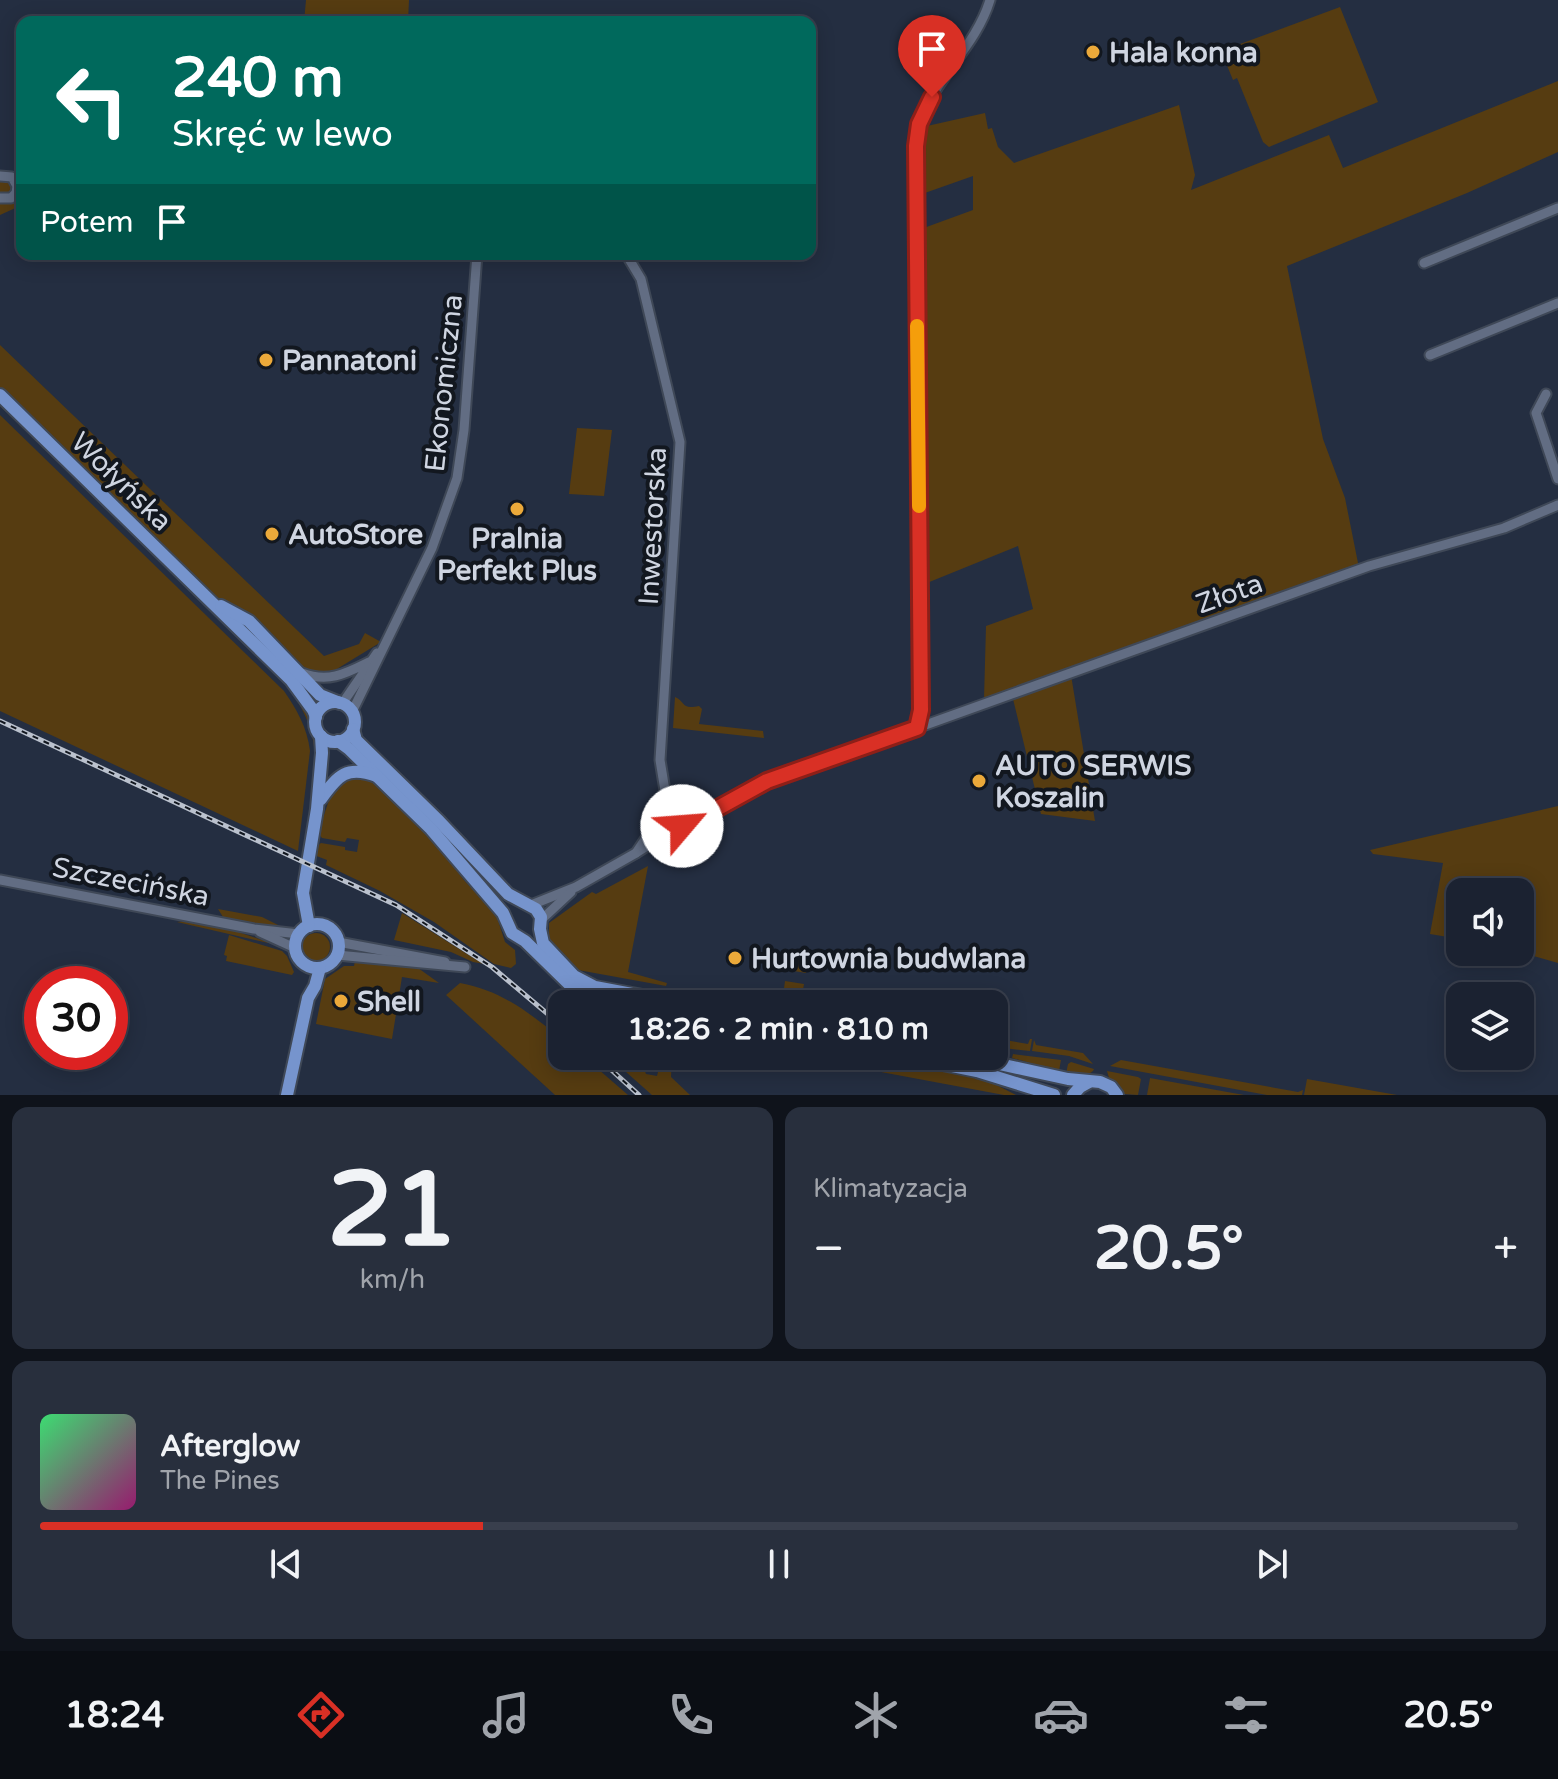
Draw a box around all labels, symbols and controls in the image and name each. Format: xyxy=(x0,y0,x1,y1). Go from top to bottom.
pin xyxy=(898,15,966,97)
icon: arrive xyxy=(910,27,954,71)
place label: Hala konna xyxy=(1109,36,1258,70)
marker: Hala konna xyxy=(1084,43,1102,61)
text: 240 m xyxy=(172,45,343,112)
icon: left xyxy=(40,48,144,152)
text: Skręć w lewo xyxy=(172,113,393,156)
icon: arrive xyxy=(150,200,194,244)
text: Potem xyxy=(40,204,134,241)
street label: Ekonomiczna xyxy=(418,293,470,474)
place label: Pannatoni xyxy=(282,344,417,378)
marker: Pannatoni xyxy=(257,351,275,369)
street label: Wołyńska xyxy=(64,425,179,538)
street label: Inwestorska xyxy=(632,446,674,606)
marker: Pralnia Perfekt Plus xyxy=(508,500,526,518)
place label: AutoStore xyxy=(288,518,423,552)
place label: Pralnia Perfekt Plus xyxy=(437,522,597,588)
marker: AutoStore xyxy=(263,525,281,543)
street label: Złota xyxy=(1191,566,1267,622)
place label: AUTO SERWIS Koszalin xyxy=(995,749,1192,815)
marker: AUTO SERWIS Koszalin xyxy=(970,772,988,790)
position arrow xyxy=(640,784,724,868)
street label: Szczecińska xyxy=(50,850,212,914)
map controls xyxy=(1446,878,1534,1070)
button: sound xyxy=(1446,878,1534,966)
place label: Hurtownia budwlana xyxy=(751,942,1026,976)
marker: Hurtownia budwlana xyxy=(726,949,744,967)
speed limit sign: 30 xyxy=(24,966,128,1070)
button: layers xyxy=(1446,982,1534,1070)
place label: Shell xyxy=(357,985,421,1019)
marker: Shell xyxy=(332,992,350,1010)
text: 18:26 · 2 min · 810 m xyxy=(627,1011,929,1048)
text: 21 xyxy=(327,1149,458,1274)
text: Klimatyzacja xyxy=(813,1173,968,1204)
text: 20.5° xyxy=(1094,1213,1244,1285)
text: − xyxy=(813,1223,844,1276)
text: + xyxy=(1493,1223,1518,1276)
text: km/h xyxy=(360,1264,425,1295)
text: Afterglow xyxy=(160,1428,300,1465)
text: The Pines xyxy=(160,1465,280,1496)
icon: previous xyxy=(264,1542,308,1586)
icon: pause xyxy=(757,1542,801,1586)
icon: next xyxy=(1250,1542,1294,1586)
icon: directions xyxy=(293,1687,349,1743)
icon: music xyxy=(478,1687,534,1743)
icon: phone xyxy=(663,1687,719,1743)
icon: climate xyxy=(848,1687,904,1743)
icon: car xyxy=(1033,1687,1089,1743)
icon: filters xyxy=(1218,1687,1274,1743)
text: 18:24 xyxy=(65,1694,164,1737)
text: 20.5° xyxy=(1403,1694,1493,1737)

